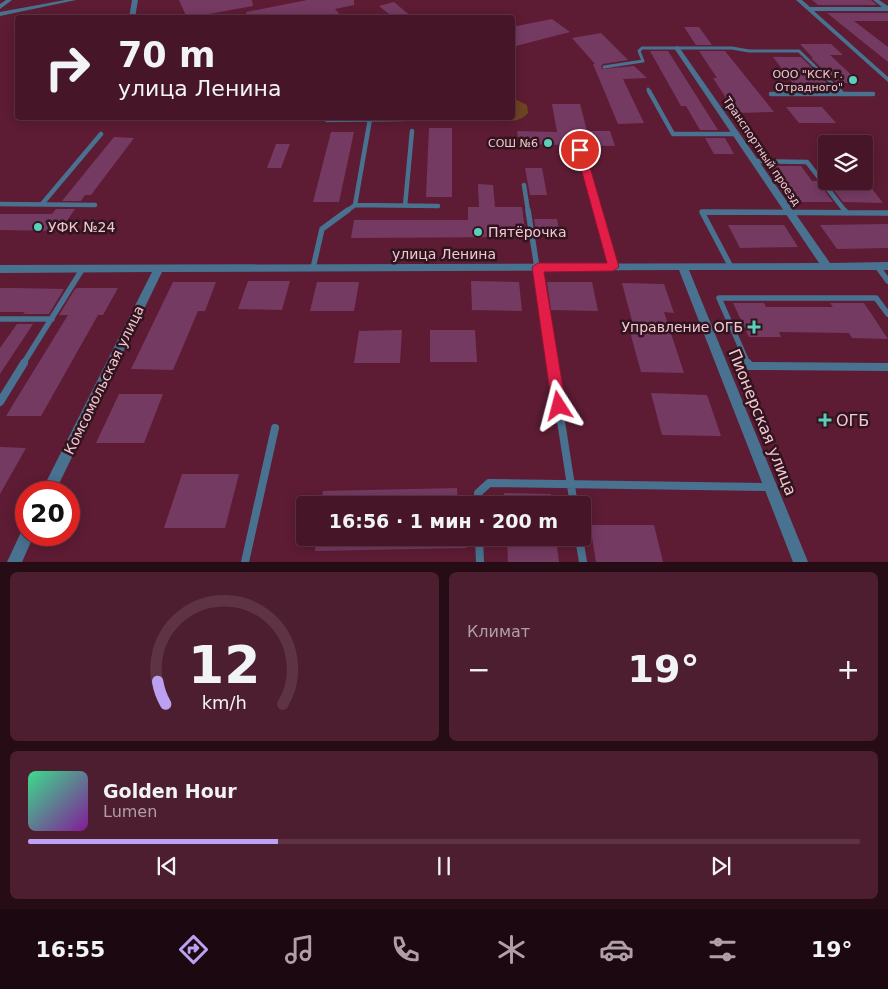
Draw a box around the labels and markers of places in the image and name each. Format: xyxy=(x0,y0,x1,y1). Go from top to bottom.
place label: ООО "КСК г. Отрадного" xyxy=(772,68,843,94)
marker: ООО "КСК г. Отрадного" xyxy=(847,74,859,86)
pin xyxy=(559,129,601,171)
place label: СОШ №6 xyxy=(488,137,538,150)
marker: СОШ №6 xyxy=(542,137,554,149)
place label: УФК №24 xyxy=(48,219,115,235)
marker: УФК №24 xyxy=(32,221,44,233)
place label: Пятёрочка xyxy=(488,224,566,240)
marker: Пятёрочка xyxy=(472,226,484,238)
place label: Управление ОГБ xyxy=(622,319,743,335)
marker: Управление ОГБ xyxy=(747,320,761,334)
place label: ОГБ xyxy=(836,411,869,430)
marker: ОГБ xyxy=(818,413,832,427)

